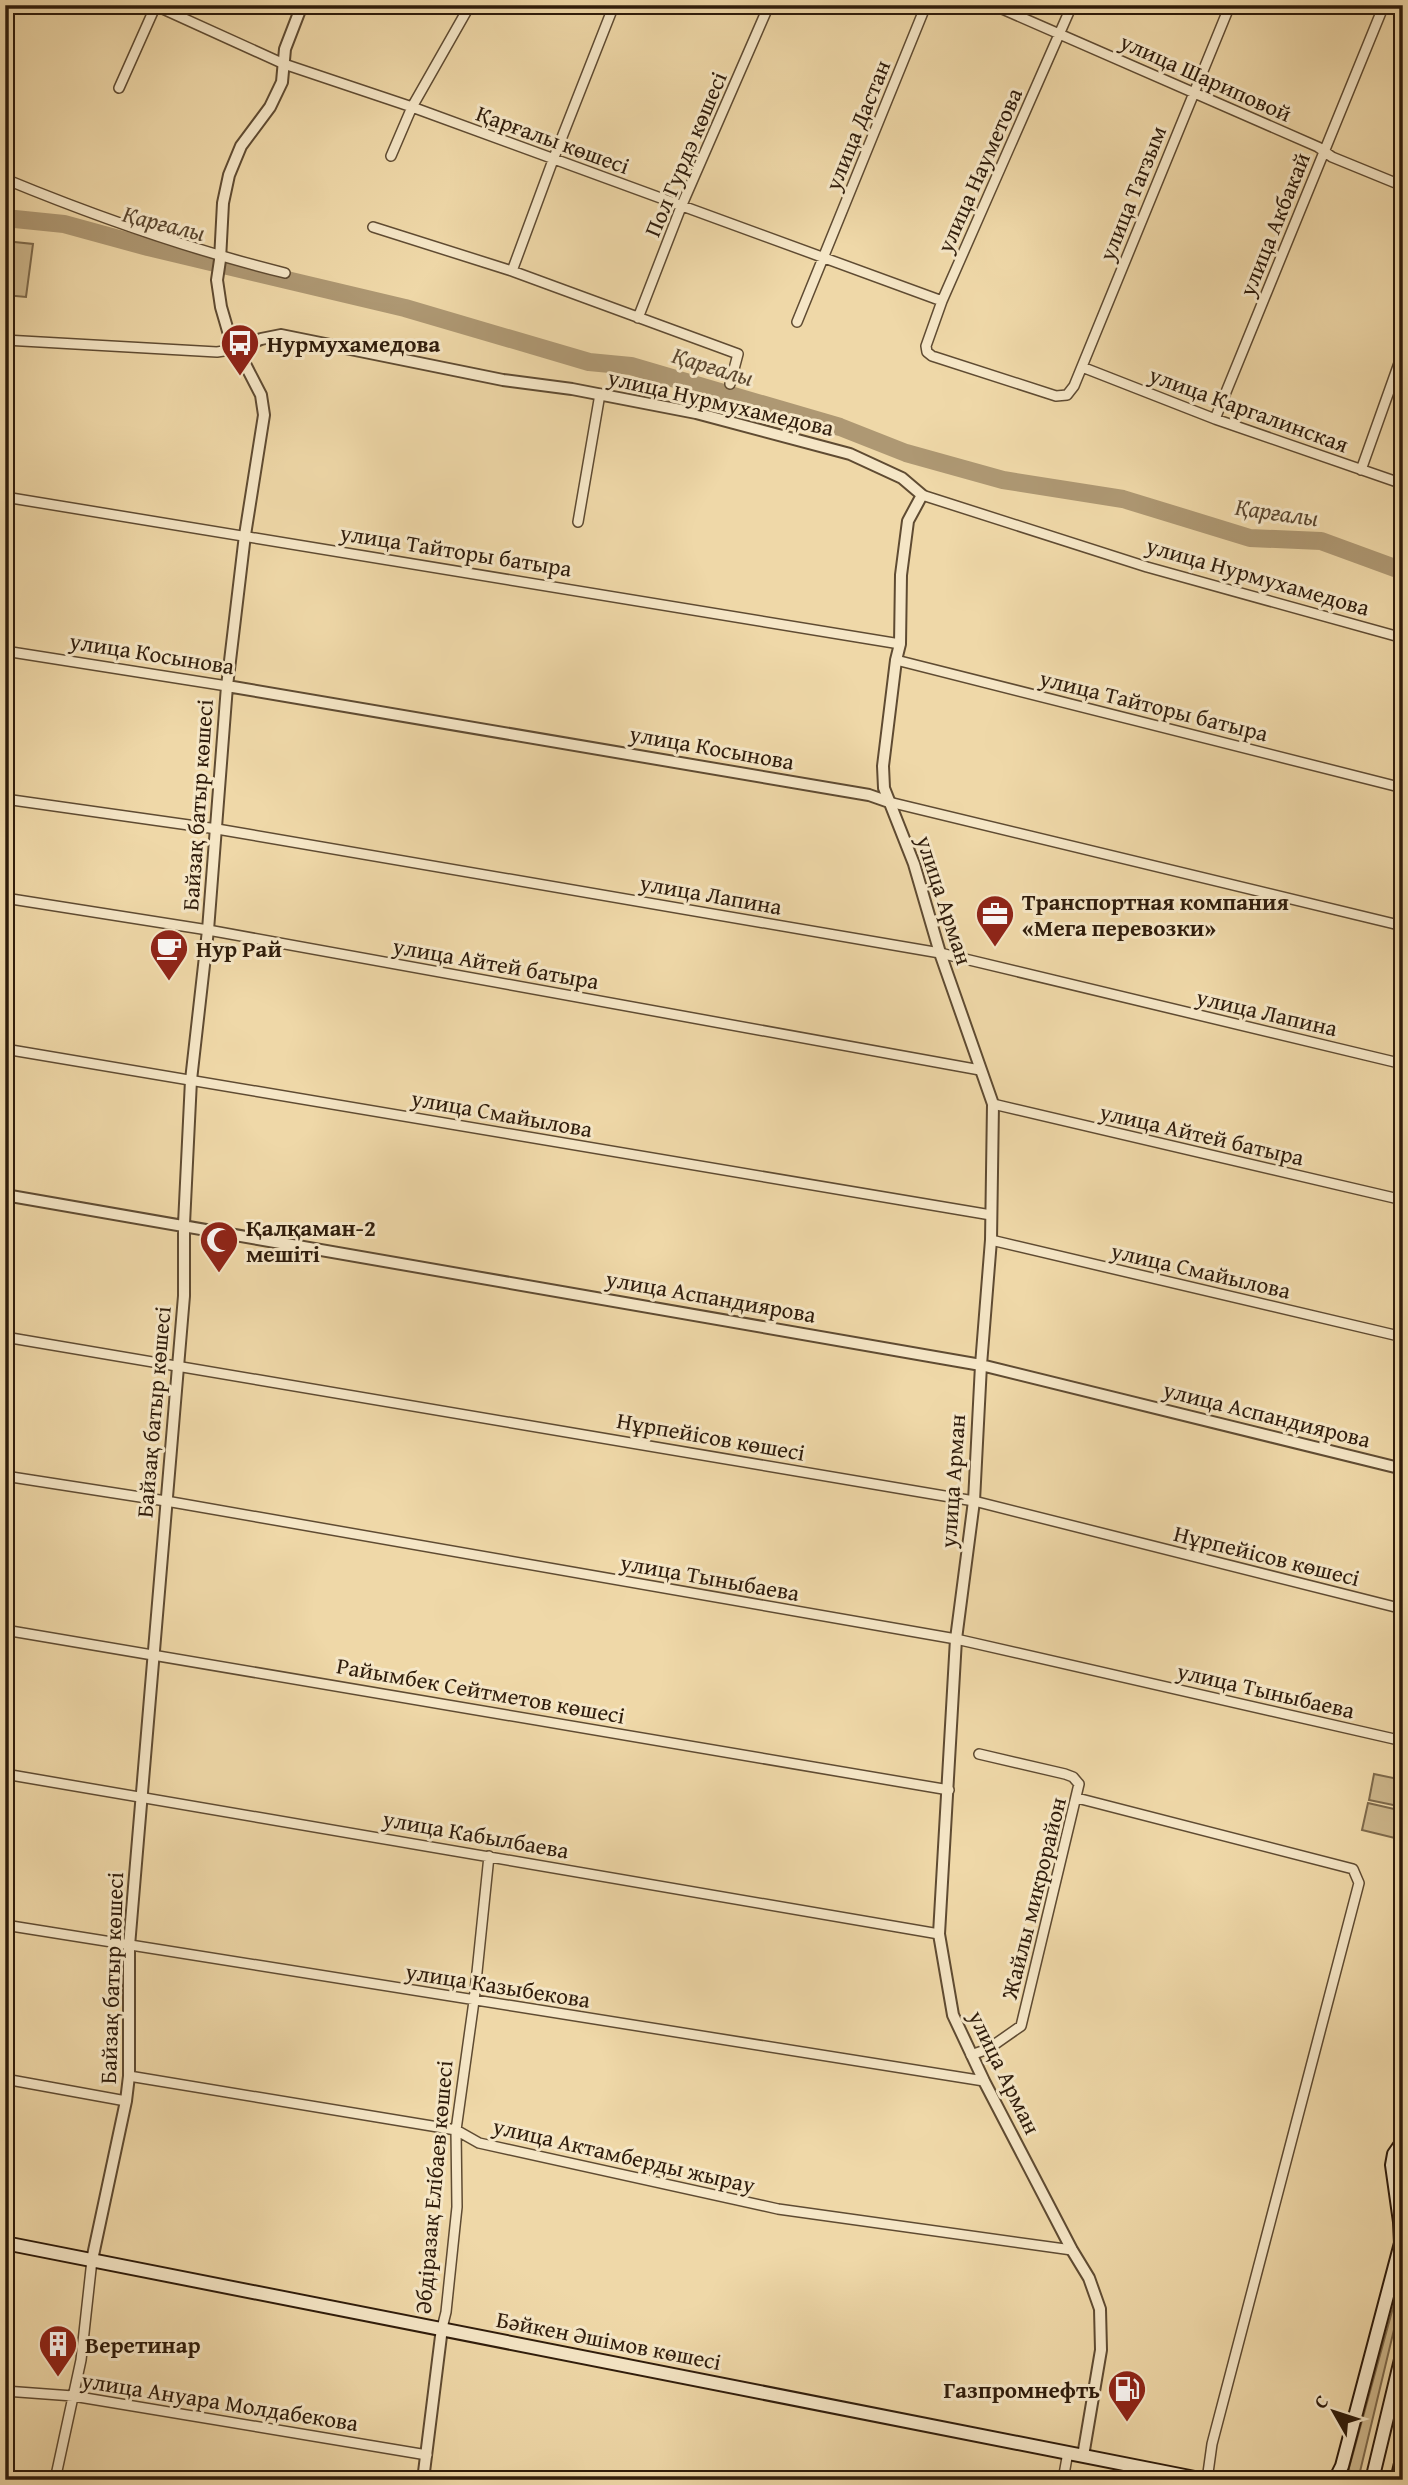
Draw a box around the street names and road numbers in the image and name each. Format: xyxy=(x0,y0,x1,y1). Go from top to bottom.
street label: улица Шариповой xyxy=(1114,24,1297,130)
street label: улица Дастан xyxy=(815,55,898,196)
street label: Пол Гурдэ көшесі xyxy=(635,66,735,242)
street label: улица Науметова xyxy=(927,82,1030,259)
street label: Қарғалы көшесі xyxy=(472,96,634,182)
street label: улица Тагзым xyxy=(1089,120,1174,267)
street label: улица Акбакай xyxy=(1230,147,1318,302)
street label: улица Каргалинская xyxy=(1144,357,1354,461)
street label: улица Нурмухамедова xyxy=(604,360,837,444)
street label: улица Тайторы батыра xyxy=(337,515,574,585)
street label: улица Нурмухамедова xyxy=(1141,528,1374,624)
street label: улица Косынова xyxy=(66,624,237,682)
street label: улица Тайторы батыра xyxy=(1035,660,1272,749)
street label: Байзақ батыр көшесі xyxy=(173,698,221,912)
street label: улица Косынова xyxy=(626,716,797,778)
street label: улица Арман xyxy=(908,830,981,969)
street label: улица Лапина xyxy=(636,865,785,923)
street label: улица Айтей батыра xyxy=(389,928,602,997)
street label: улица Лапина xyxy=(1192,980,1341,1044)
street label: улица Смайылова xyxy=(408,1081,595,1145)
street label: улица Айтей батыра xyxy=(1096,1094,1307,1174)
street label: улица Смайылова xyxy=(1107,1233,1294,1307)
street label: улица Аспандиярова xyxy=(602,1261,819,1331)
street label: Байзақ батыр көшесі xyxy=(127,1305,179,1519)
street label: улица Аспандиярова xyxy=(1159,1372,1374,1456)
street label: Нұрпейісов көшесі xyxy=(614,1403,808,1469)
street label: улица Арман xyxy=(931,1413,973,1550)
street label: Нұрпейісов көшесі xyxy=(1171,1516,1363,1594)
street label: улица Тыныбаева xyxy=(617,1545,802,1609)
street label: Райымбек Сейтметов көшесі xyxy=(334,1648,628,1732)
street label: улица Тыныбаева xyxy=(1173,1653,1358,1726)
street label: Жайлы микрорайон xyxy=(992,1793,1074,2004)
street label: улица Кабылбаева xyxy=(379,1801,572,1867)
street label: Байзақ батыр көшесі xyxy=(91,1872,131,2084)
street label: улица Казыбекова xyxy=(402,1954,593,2016)
street label: улица Арман xyxy=(960,2004,1049,2140)
street label: Әбдіразақ Елібаев көшесі xyxy=(405,2059,461,2315)
street label: улица Актамберды жырау xyxy=(489,2109,759,2201)
street label: Бәйкен Әшімов көшесі xyxy=(494,2302,724,2378)
street label: улица Ануара Молдабекова xyxy=(78,2363,361,2439)

